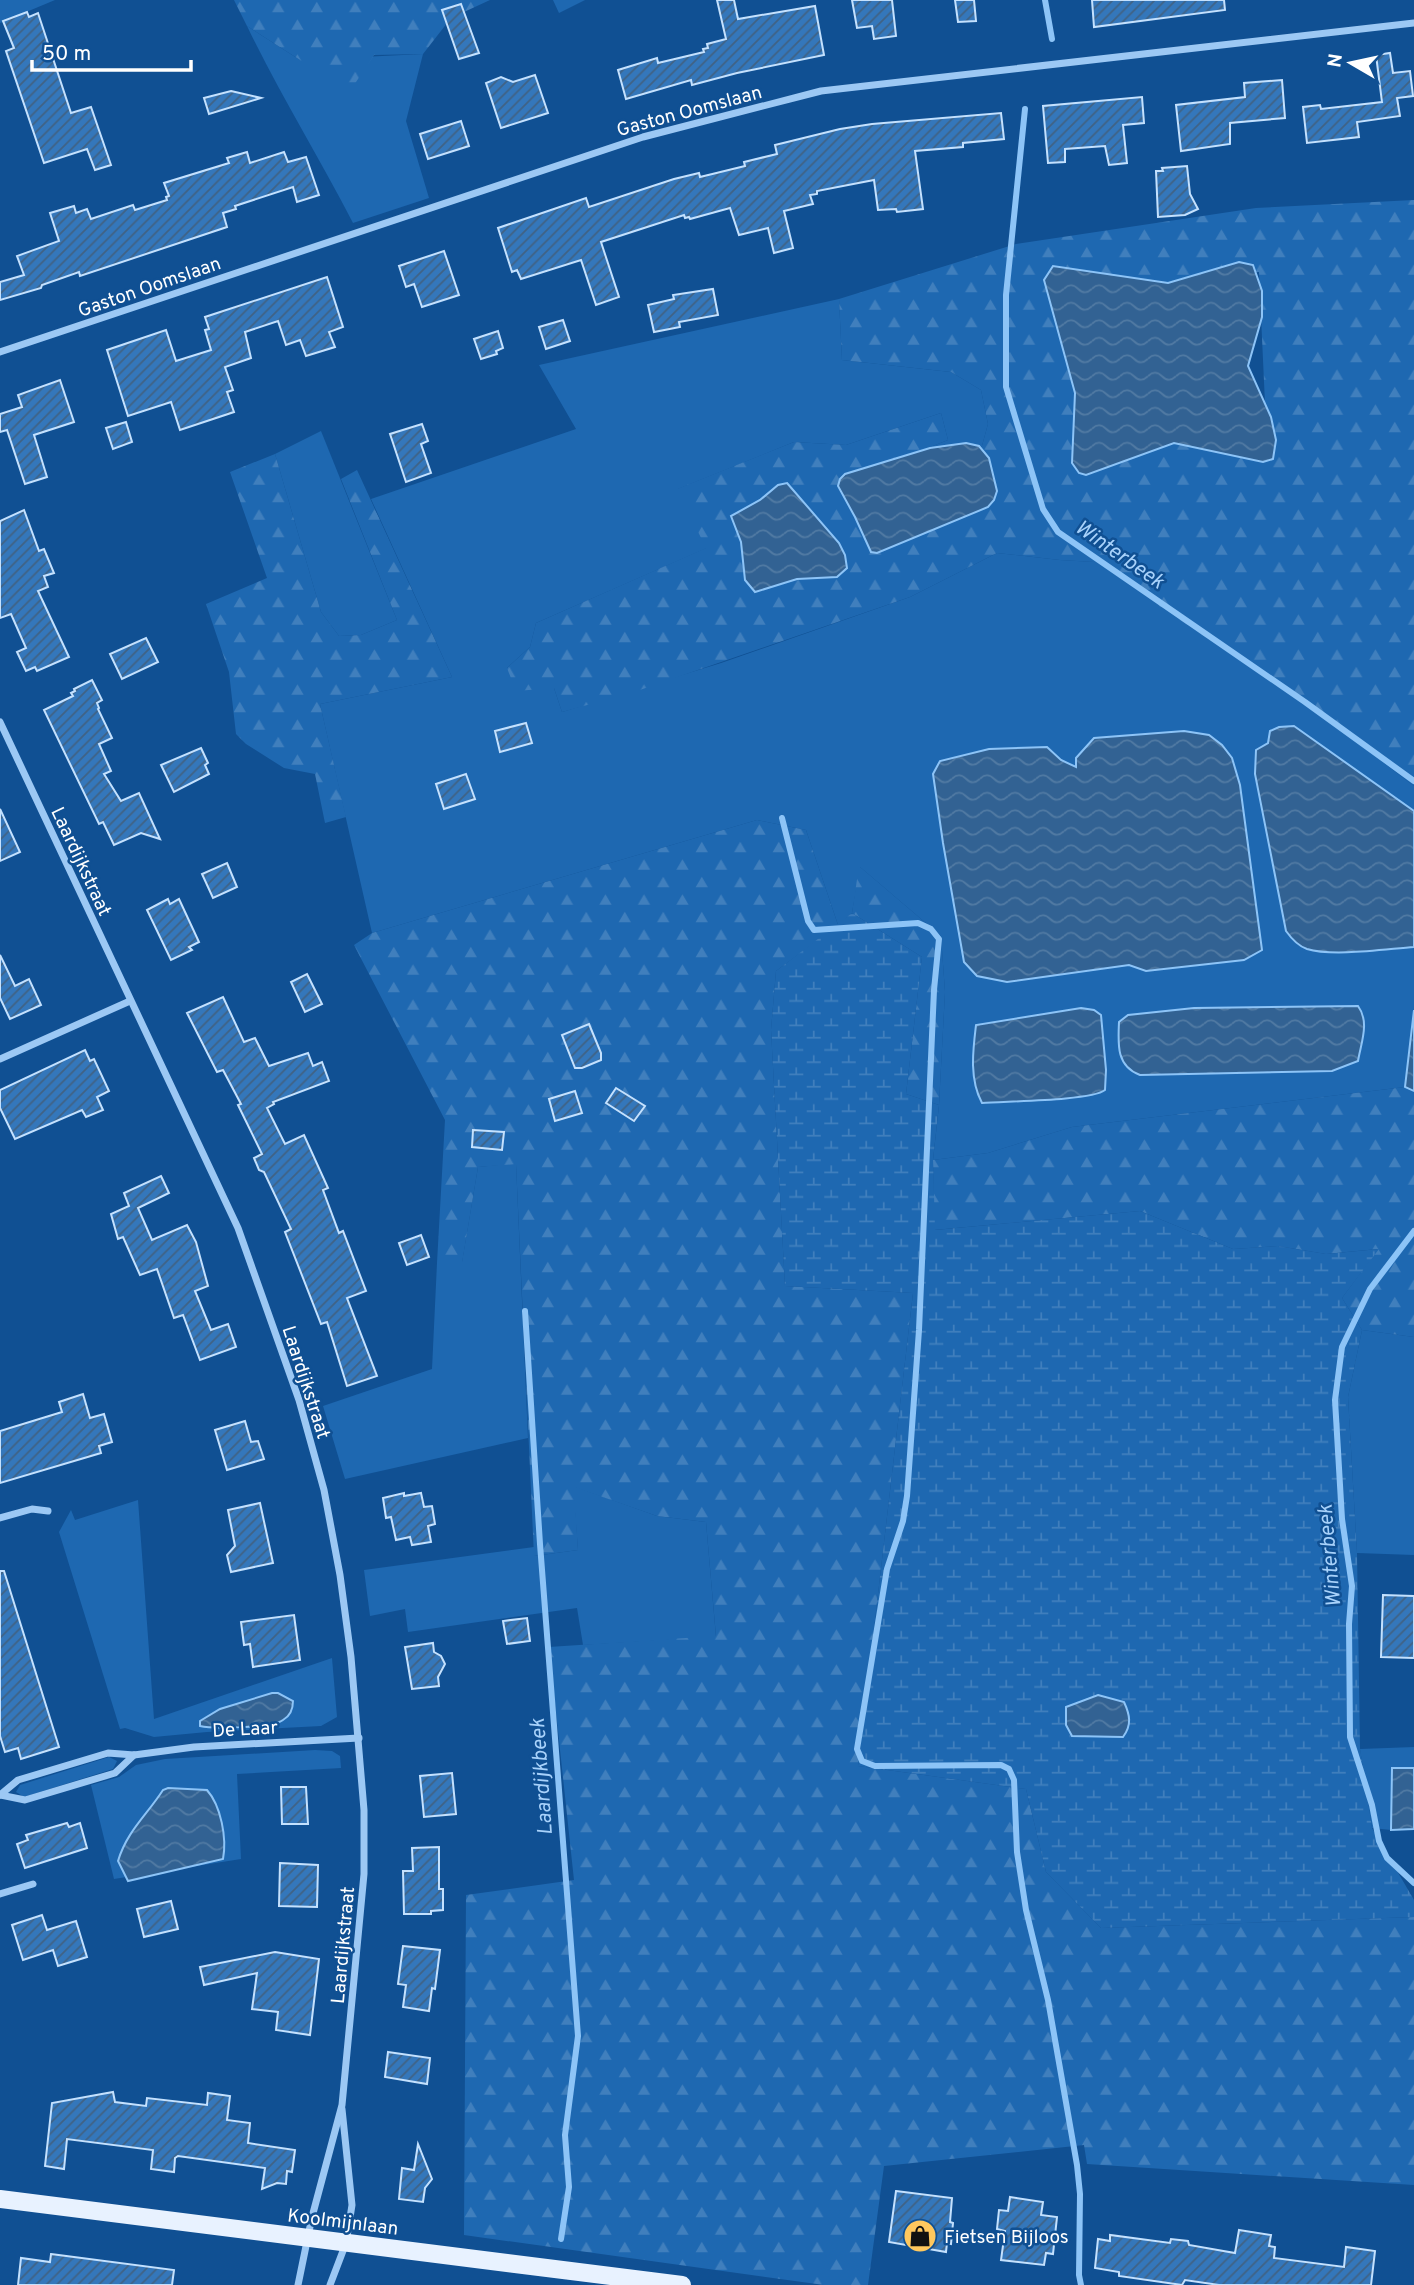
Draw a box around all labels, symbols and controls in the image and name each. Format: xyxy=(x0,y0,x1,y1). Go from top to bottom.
scale bar xyxy=(32,28,191,72)
north arrow xyxy=(1316,28,1386,98)
text: 50 m xyxy=(42,41,91,68)
text: N xyxy=(1323,52,1349,69)
street label: Gaston Oomslaan xyxy=(614,81,765,143)
street label: Gaston Oomslaan xyxy=(75,252,224,324)
water label: Winterbeek xyxy=(1069,515,1169,596)
street label: Laardijkstraat xyxy=(44,803,116,920)
street label: Laardijkstraat xyxy=(276,1323,335,1442)
water label: Winterbeek xyxy=(1313,1503,1348,1608)
street label: De Laar xyxy=(212,1716,279,1744)
water label: Laardijkbeek xyxy=(525,1717,560,1836)
street label: Laardijkstraat xyxy=(327,1886,361,2005)
street label: Koolmijnlaan xyxy=(286,2204,400,2242)
shop icon: Fietsen Bijloos xyxy=(901,2217,939,2255)
place label: Fietsen Bijloos xyxy=(944,2226,1069,2250)

